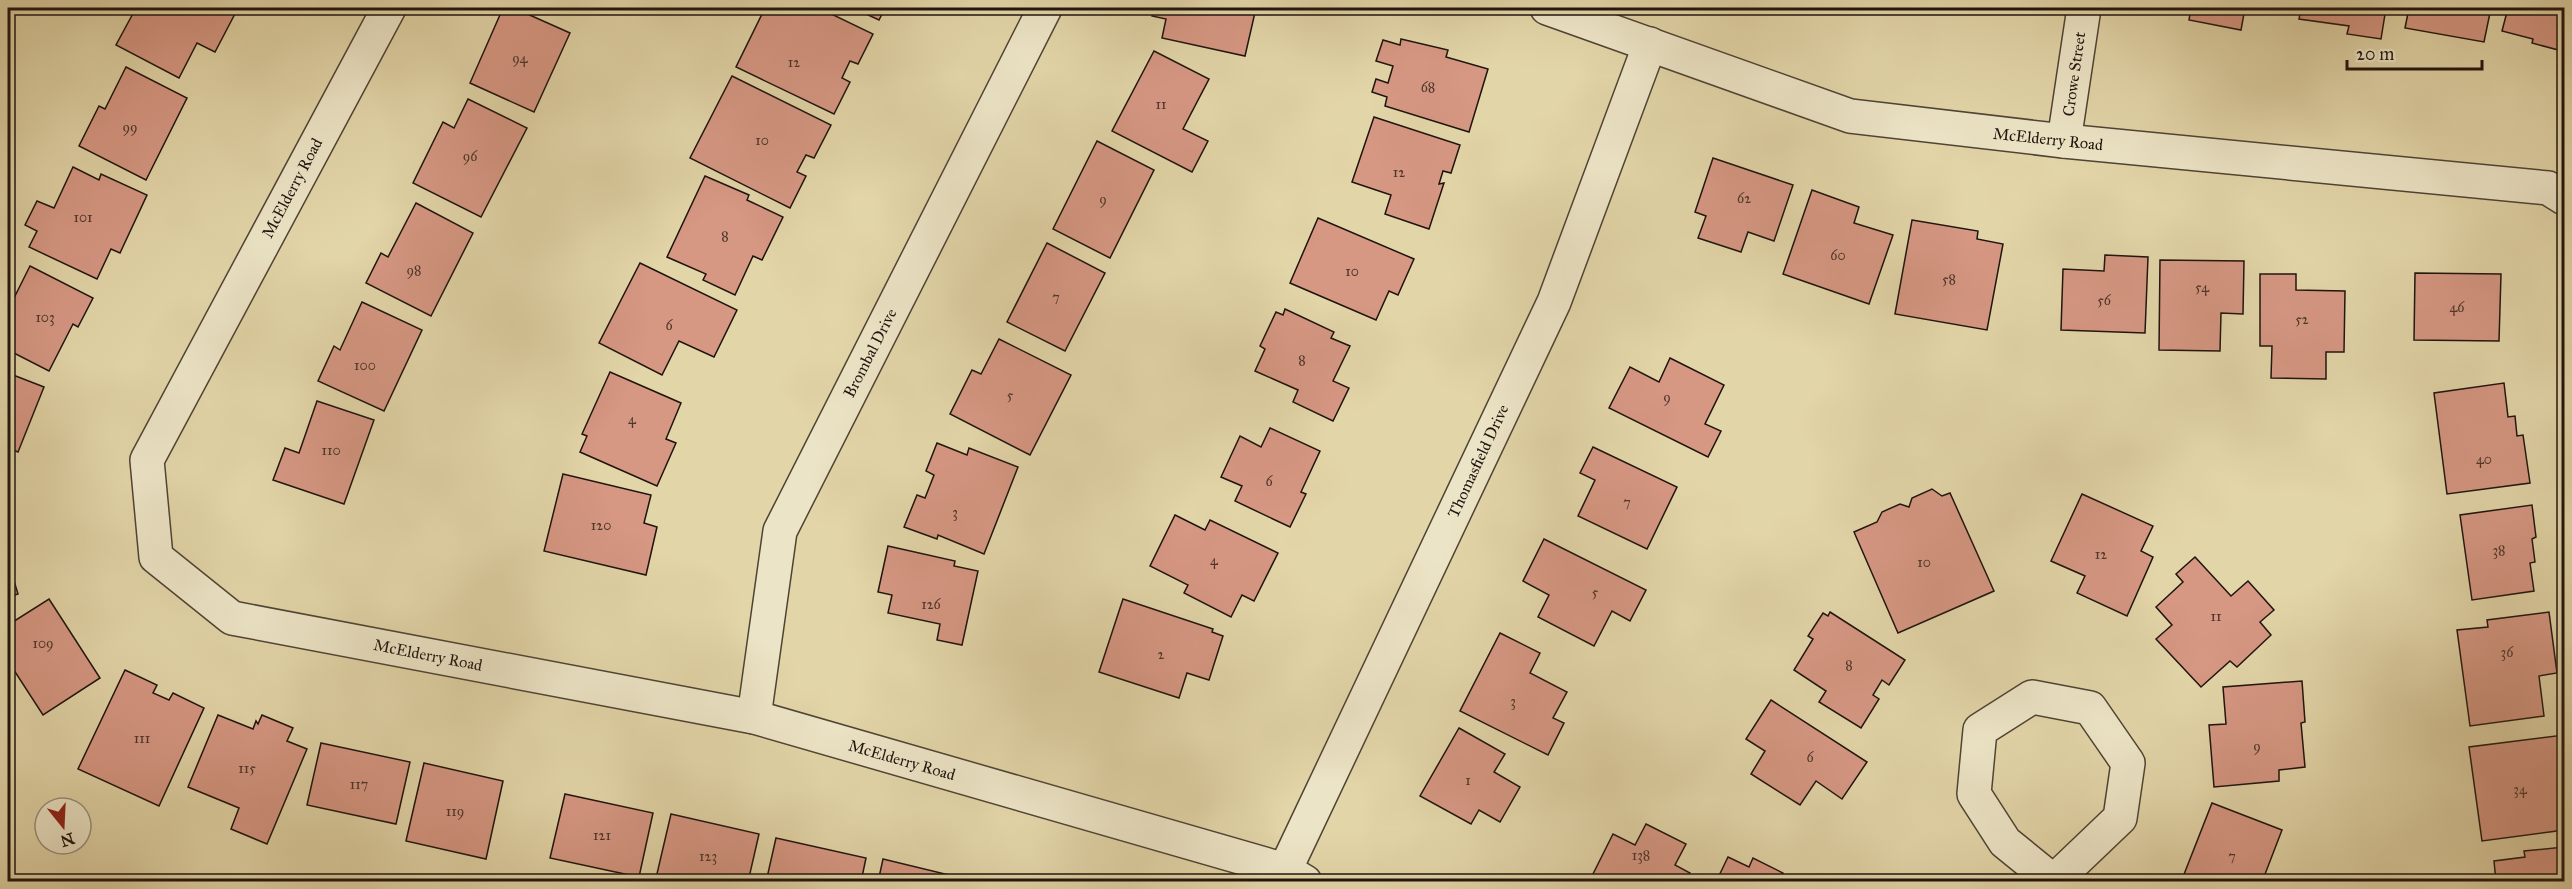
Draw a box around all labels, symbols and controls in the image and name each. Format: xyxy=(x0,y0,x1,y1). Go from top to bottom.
street label: Crowe Street xyxy=(2059,30,2089,117)
scale bar xyxy=(2347,33,2482,71)
text: 20 m xyxy=(2356,43,2394,65)
house number: 94 xyxy=(512,50,529,67)
house number: 12 xyxy=(788,54,800,71)
house number: 68 xyxy=(1421,79,1435,96)
house number: 11 xyxy=(1155,96,1167,113)
house number: 99 xyxy=(122,119,138,136)
street label: McElderry Road xyxy=(1992,124,2104,154)
house number: 10 xyxy=(755,132,769,149)
street label: McElderry Road xyxy=(258,135,326,241)
house number: 96 xyxy=(463,148,478,165)
house number: 12 xyxy=(1393,164,1405,181)
house number: 62 xyxy=(1737,190,1751,207)
house number: 9 xyxy=(1099,191,1107,208)
house number: 101 xyxy=(73,209,93,226)
house number: 8 xyxy=(721,228,729,245)
house number: 60 xyxy=(1830,247,1846,264)
house number: 98 xyxy=(407,262,421,279)
house number: 10 xyxy=(1345,263,1359,280)
house number: 58 xyxy=(1942,271,1956,288)
house number: 54 xyxy=(2195,279,2210,296)
house number: 7 xyxy=(1052,289,1060,306)
house number: 56 xyxy=(2097,292,2112,309)
house number: 46 xyxy=(2450,299,2465,316)
street label: Brombal Drive xyxy=(839,305,901,401)
house number: 103 xyxy=(35,309,55,326)
house number: 52 xyxy=(2295,311,2309,328)
house number: 6 xyxy=(665,317,673,334)
house number: 8 xyxy=(1298,352,1306,369)
house number: 100 xyxy=(354,357,376,374)
house number: 5 xyxy=(1007,387,1014,404)
house number: 9 xyxy=(1663,389,1671,406)
street label: Thomasfield Drive xyxy=(1443,401,1513,521)
house number: 4 xyxy=(628,411,637,428)
house number: 110 xyxy=(321,442,341,459)
house number: 40 xyxy=(2476,451,2492,468)
house number: 6 xyxy=(1265,473,1273,490)
house number: 7 xyxy=(1623,494,1631,511)
house number: 3 xyxy=(952,504,958,521)
house number: 120 xyxy=(591,517,611,534)
house number: 38 xyxy=(2492,542,2506,559)
house number: 12 xyxy=(2095,546,2107,563)
house number: 4 xyxy=(1210,552,1219,569)
house number: 10 xyxy=(1917,554,1931,571)
house number: 5 xyxy=(1592,584,1599,601)
house number: 126 xyxy=(921,596,942,613)
house number: 11 xyxy=(2210,608,2222,625)
house number: 109 xyxy=(32,635,54,652)
street label: McElderry Road xyxy=(372,635,484,675)
house number: 36 xyxy=(2501,644,2514,661)
house number: 2 xyxy=(1158,646,1165,663)
house number: 8 xyxy=(1845,657,1853,674)
house number: 3 xyxy=(1510,693,1516,710)
house number: 111 xyxy=(134,730,151,747)
street label: McElderry Road xyxy=(846,736,958,784)
house number: 9 xyxy=(2253,738,2261,755)
house number: 6 xyxy=(1806,749,1814,766)
house number: 115 xyxy=(238,760,256,777)
house number: 1 xyxy=(1465,772,1471,789)
house number: 117 xyxy=(350,776,368,793)
house number: 34 xyxy=(2513,781,2528,798)
north arrow xyxy=(33,796,93,856)
house number: 119 xyxy=(446,803,464,820)
house number: 121 xyxy=(593,827,611,844)
text: N xyxy=(58,829,77,851)
house number: 138 xyxy=(1632,847,1650,864)
house number: 123 xyxy=(699,848,717,865)
house number: 7 xyxy=(2228,848,2236,865)

